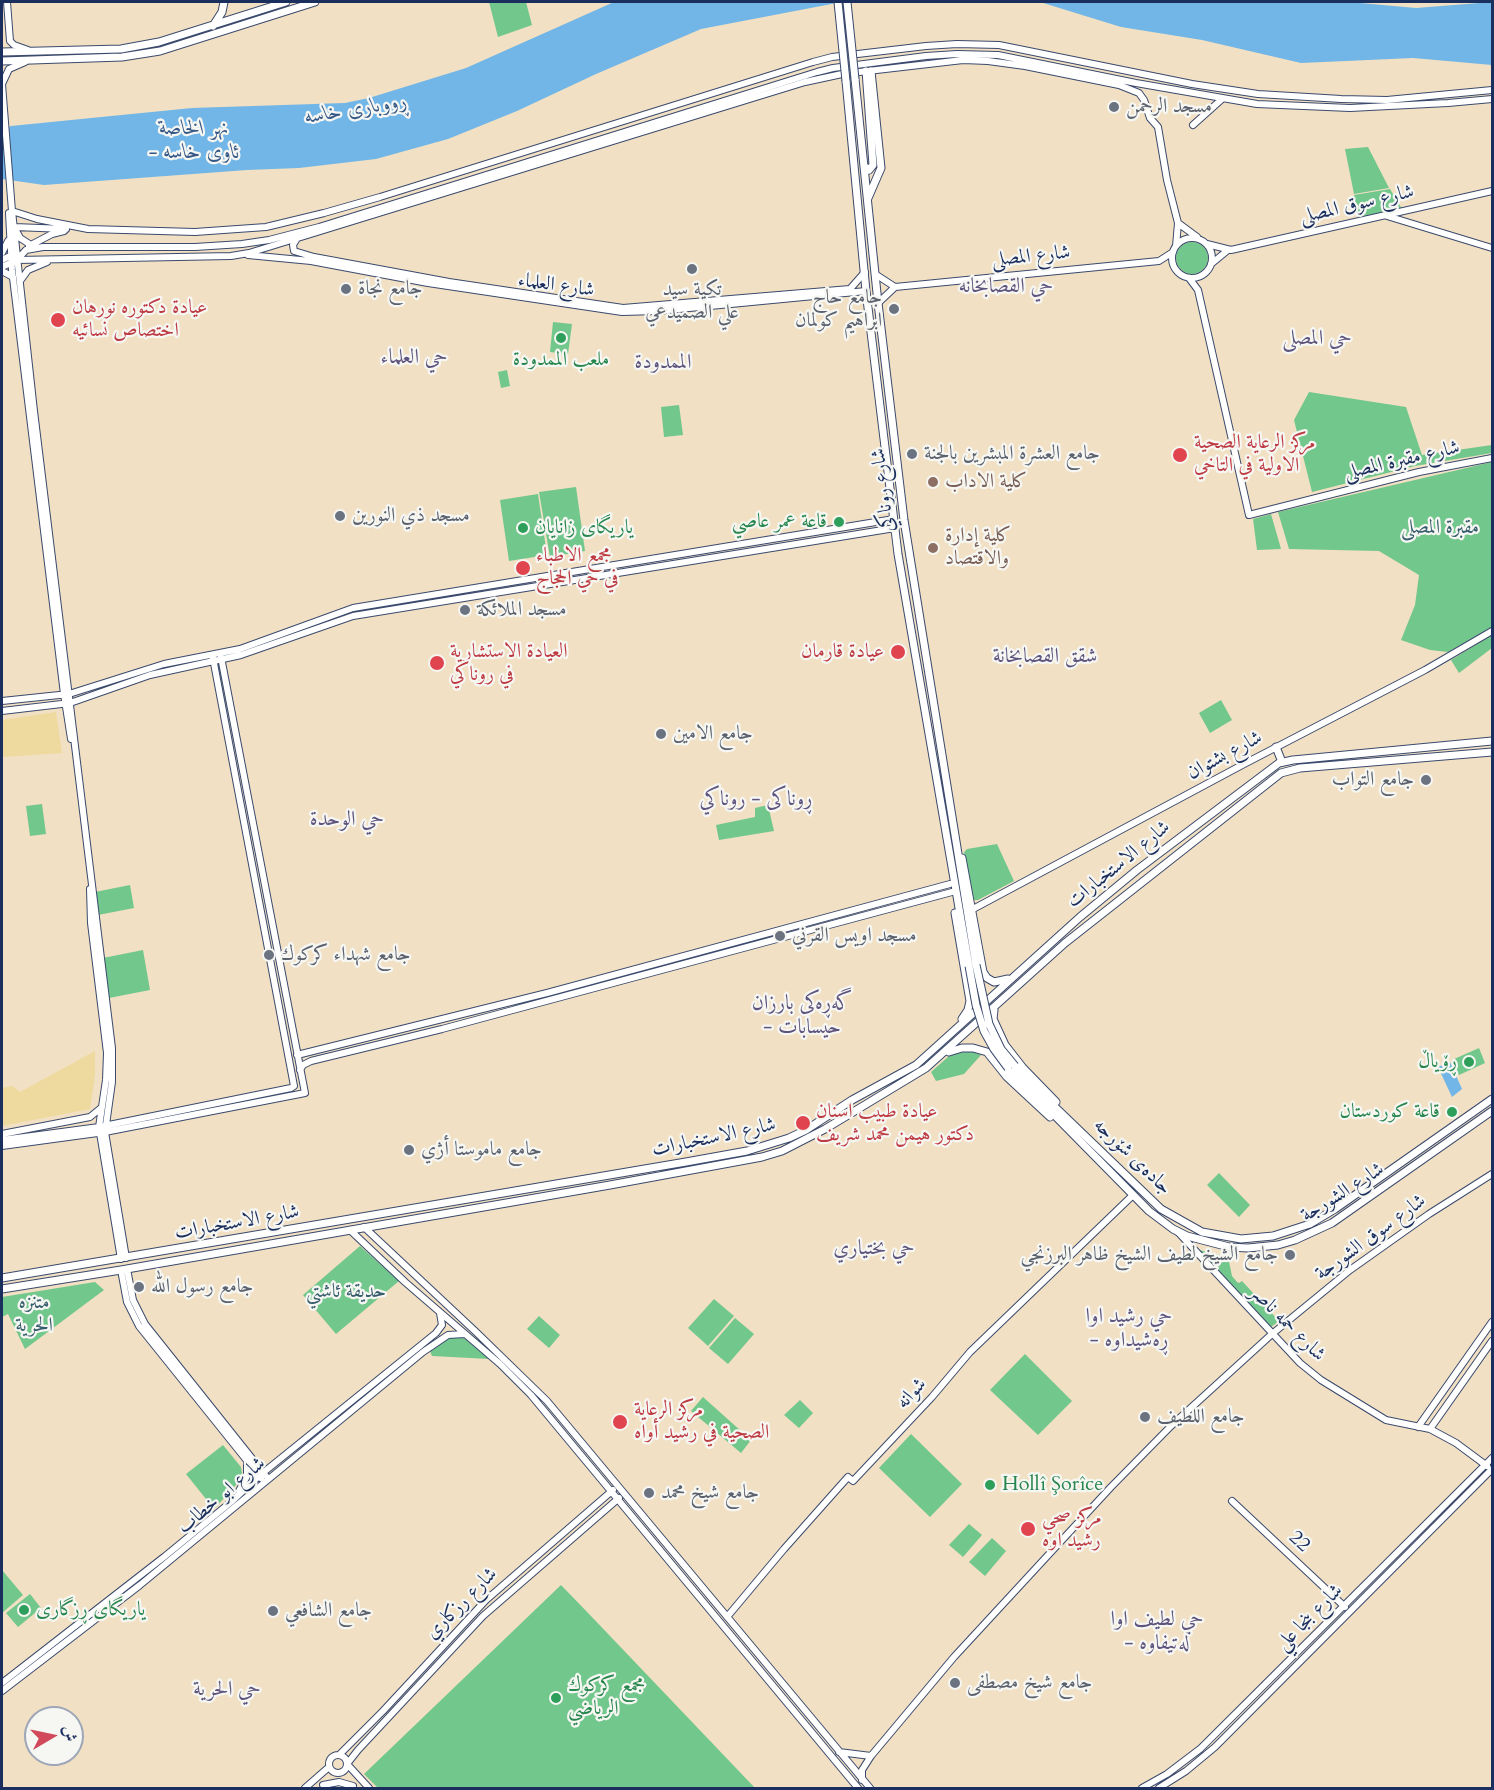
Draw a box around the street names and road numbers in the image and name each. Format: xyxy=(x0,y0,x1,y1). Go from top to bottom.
street label: شارع سوق المصلى xyxy=(1297,180,1417,230)
street label: شارع المصلى xyxy=(990,241,1072,273)
street label: شارع العلماء xyxy=(516,269,596,303)
street label: شارع مقبرة المصلى xyxy=(1342,436,1462,486)
street label: شارع روناكي xyxy=(867,447,901,533)
street label: شارع بشتوان xyxy=(1183,726,1267,786)
street label: شارع الاستخبارات xyxy=(1062,816,1176,914)
street label: شارع الاستخبارات xyxy=(650,1113,778,1163)
street label: جادەی شۆرجە xyxy=(1088,1114,1176,1200)
street label: شارع الشورجة xyxy=(1297,1158,1389,1228)
street label: شارع سوق الشورجة xyxy=(1311,1190,1431,1286)
street label: شارع الاستخبارات xyxy=(173,1200,301,1246)
street label: شارع حمه ناصر xyxy=(1244,1281,1330,1367)
street label: شوانە xyxy=(892,1373,932,1415)
street label: شارع ابو خطاب xyxy=(173,1452,271,1540)
street label: 22 xyxy=(1283,1526,1315,1558)
street label: شارع رزكاري xyxy=(421,1563,503,1645)
street label: شارع بنجا علي xyxy=(1272,1580,1348,1656)

